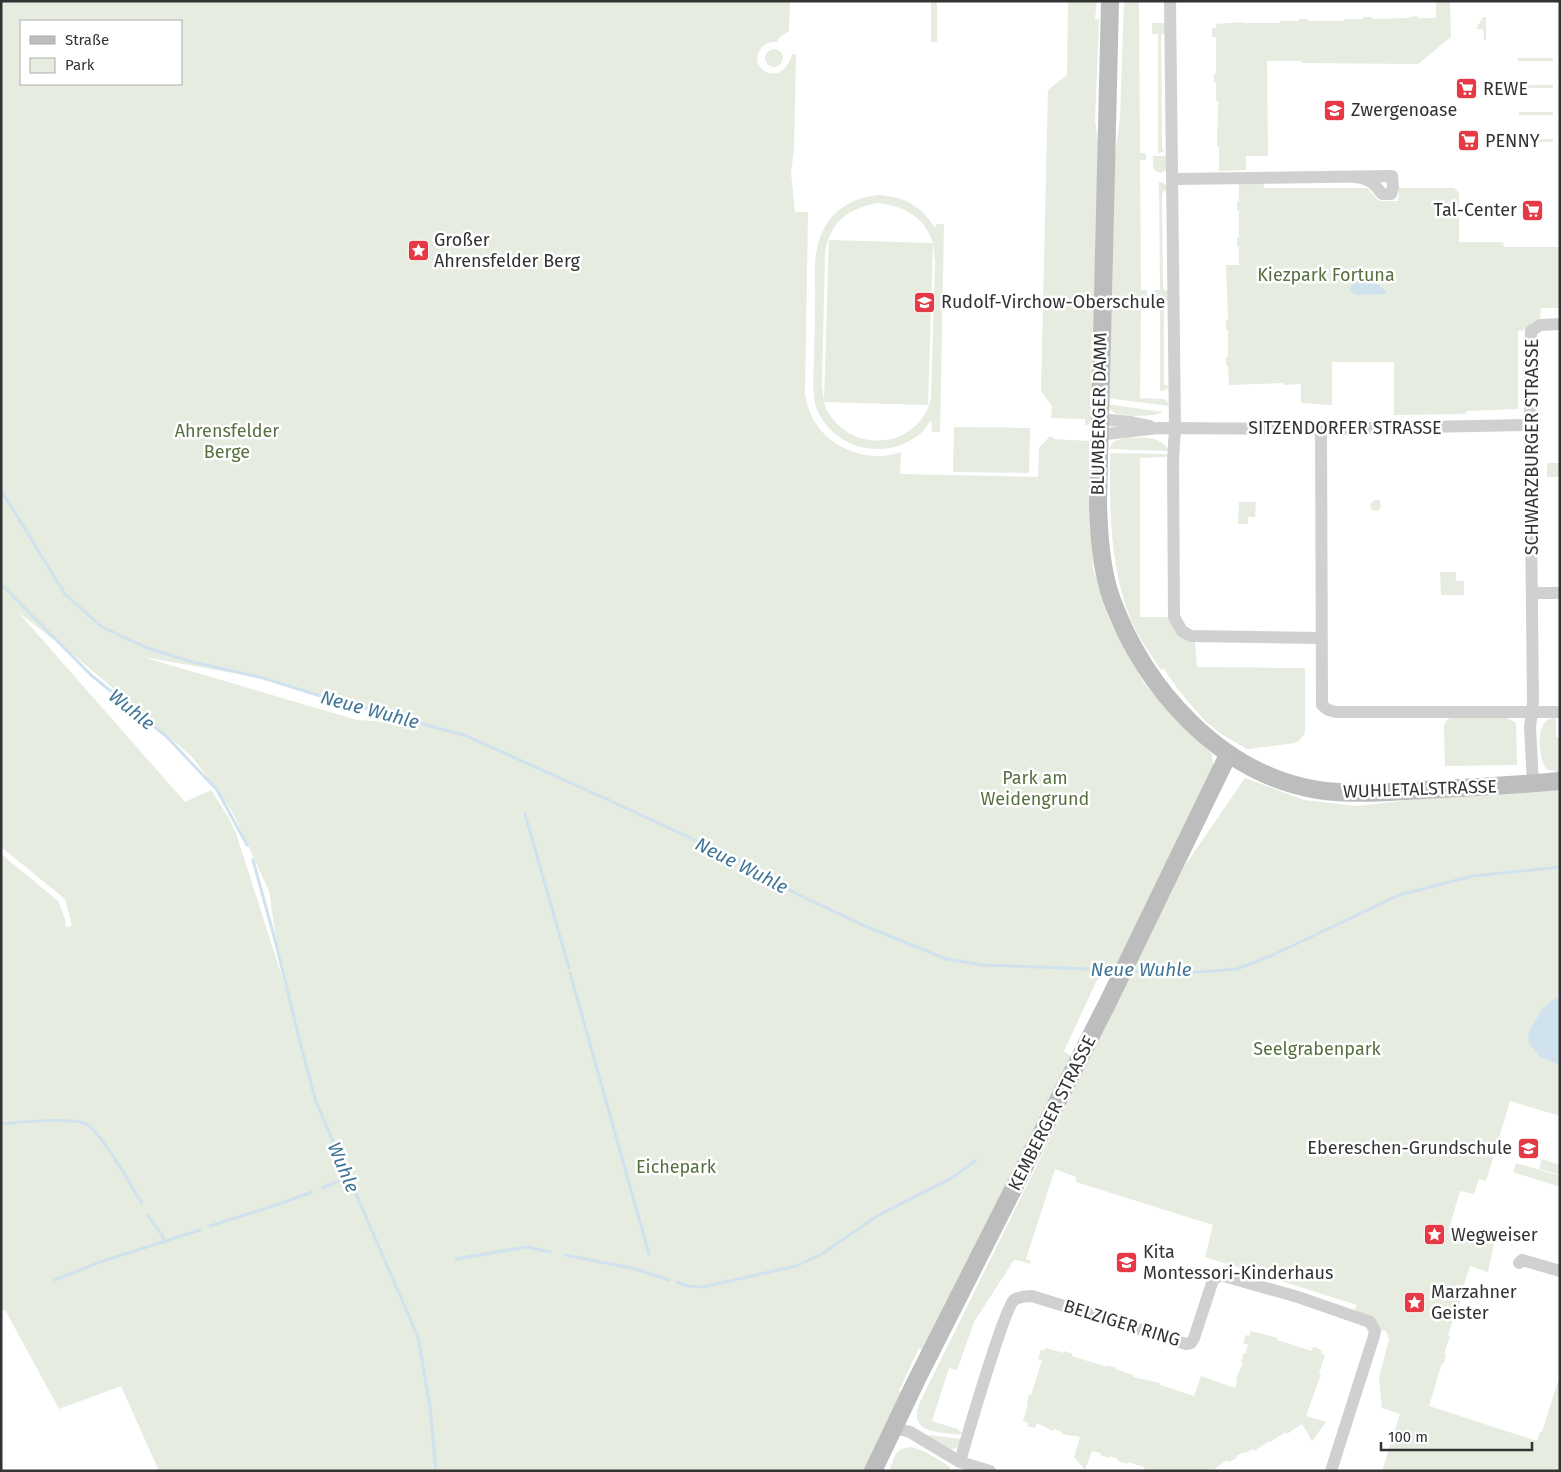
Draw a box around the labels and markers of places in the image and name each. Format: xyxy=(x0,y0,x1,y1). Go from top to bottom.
supermarket icon: REWE xyxy=(1455,77,1479,101)
place label: REWE xyxy=(1483,78,1528,100)
school or university icon: Zwergenoase xyxy=(1323,98,1347,122)
place label: Zwergenoase xyxy=(1351,99,1457,121)
supermarket icon: PENNY xyxy=(1457,129,1481,153)
place label: PENNY xyxy=(1485,130,1540,152)
supermarket icon: Tal-Center xyxy=(1521,198,1545,222)
place label: Tal-Center xyxy=(1434,199,1517,221)
place label: Großer Ahrensfelder Berg xyxy=(434,229,581,272)
place icon: Großer Ahrensfelder Berg xyxy=(406,238,430,262)
school or university icon: Rudolf-Virchow-Oberschule xyxy=(913,290,937,314)
place label: Rudolf-Virchow-Oberschule xyxy=(941,291,1165,313)
school or university icon: Ebereschen-Grundschule xyxy=(1516,1136,1540,1160)
place label: Ebereschen-Grundschule xyxy=(1307,1137,1512,1159)
place icon: Wegweiser xyxy=(1423,1223,1447,1247)
place label: Wegweiser xyxy=(1451,1224,1538,1246)
place label: Kita Montessori-Kinderhaus xyxy=(1143,1241,1334,1284)
school or university icon: Kita Montessori-Kinderhaus xyxy=(1115,1250,1139,1274)
place label: Marzahner Geister xyxy=(1431,1281,1517,1324)
place icon: Marzahner Geister xyxy=(1403,1290,1427,1314)

